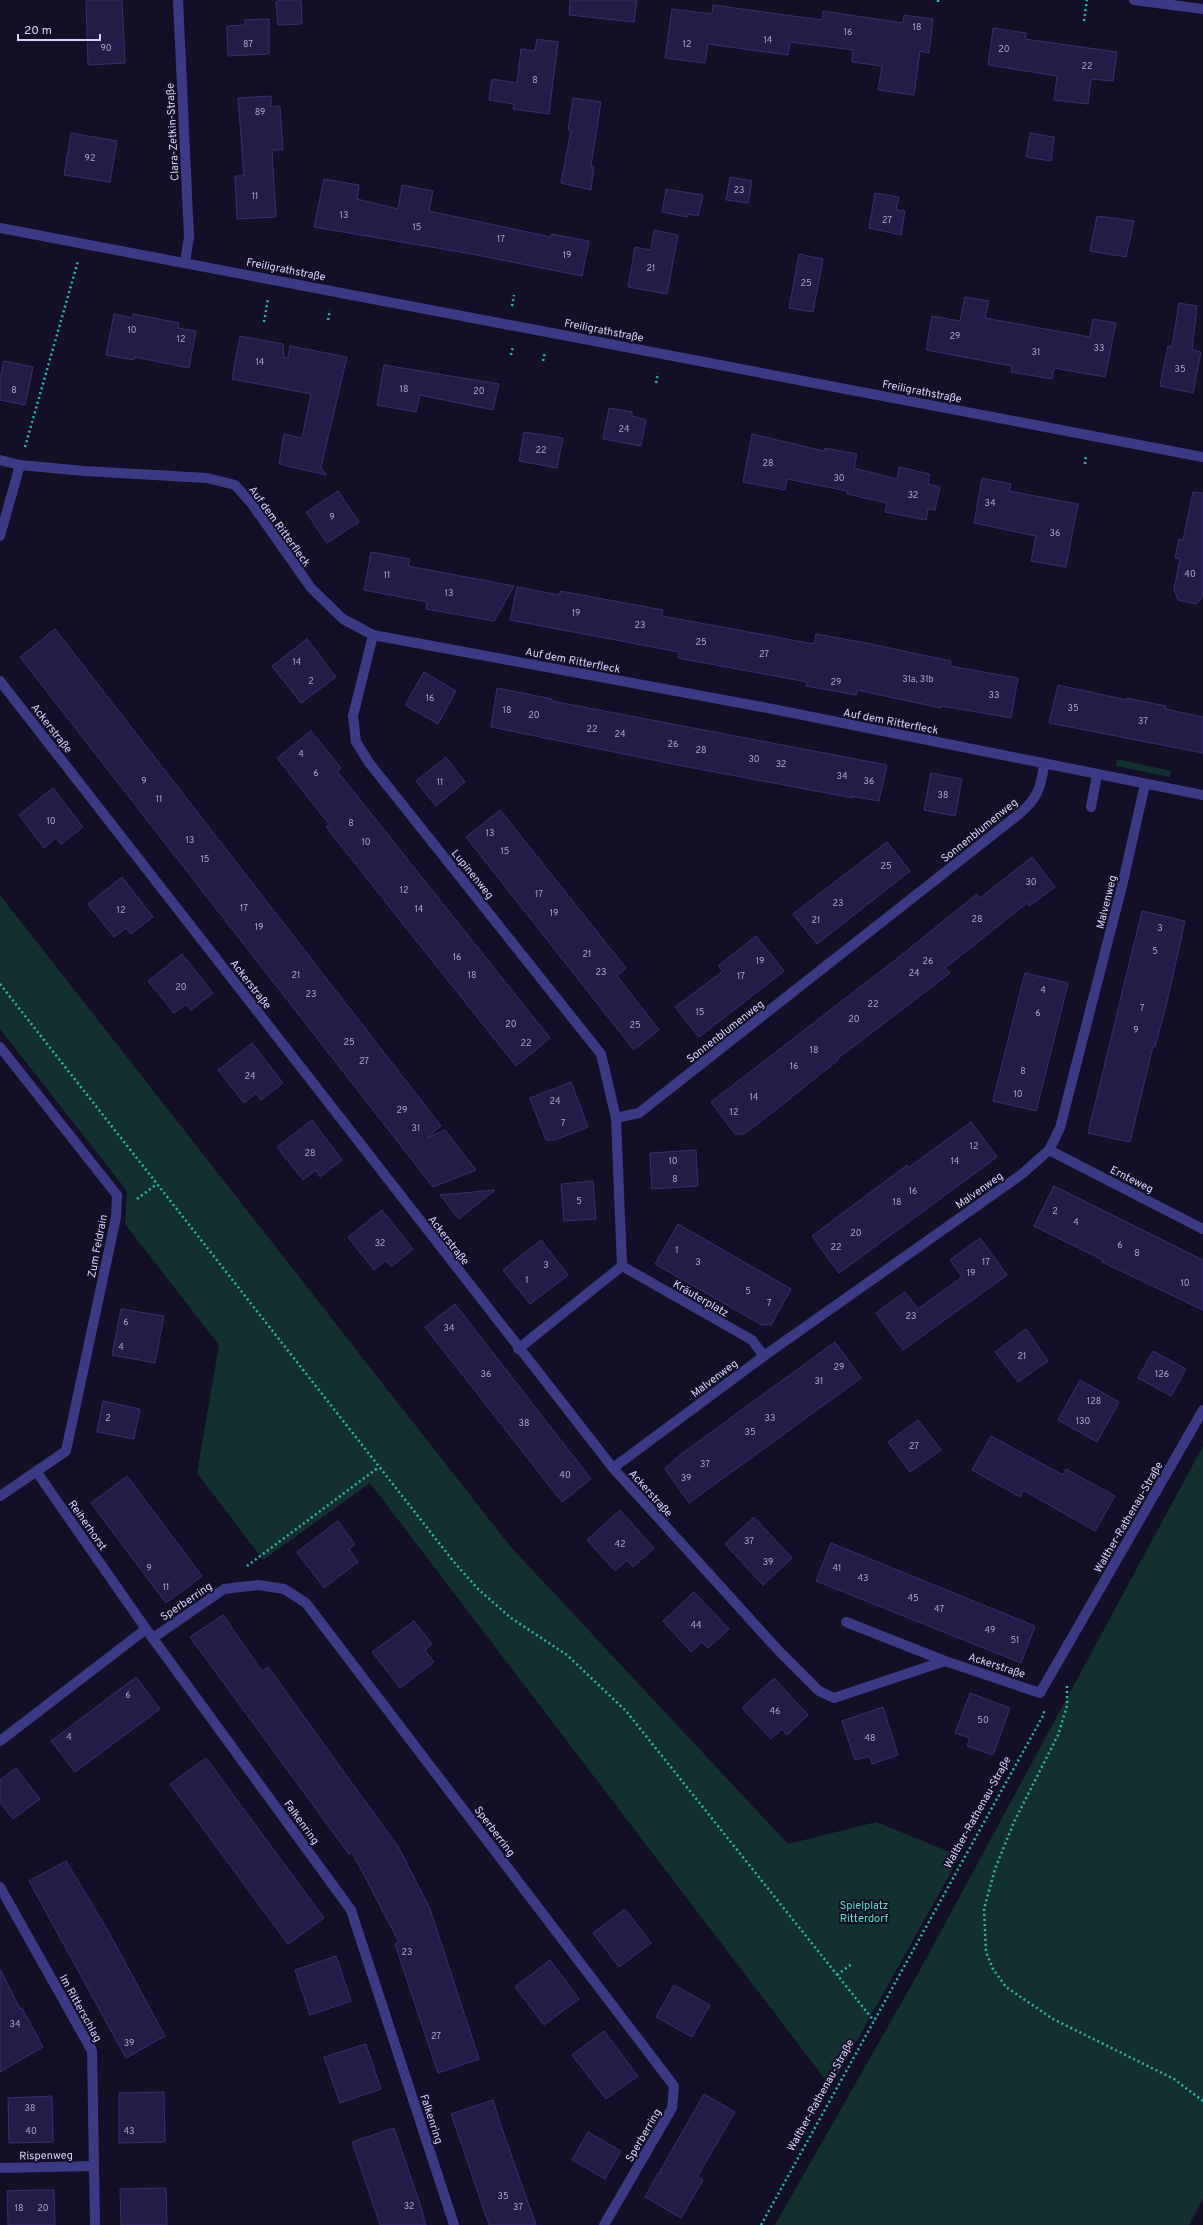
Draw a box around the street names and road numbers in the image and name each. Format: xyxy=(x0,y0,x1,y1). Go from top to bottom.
street label: Clara-Zetkin-Straße xyxy=(163,83,183,181)
street label: Freiligrathstraße xyxy=(245,255,327,285)
street label: Freiligrathstraße xyxy=(563,316,645,346)
street label: Freiligrathstraße xyxy=(881,377,963,407)
street label: Auf dem Ritterfleck xyxy=(245,483,313,570)
street label: Auf dem Ritterfleck xyxy=(524,645,622,677)
street label: Ackerstraße xyxy=(27,701,75,756)
street label: Auf dem Ritterfleck xyxy=(842,706,940,738)
street label: Sonnenblumenweg xyxy=(939,796,1021,866)
street label: Lupinenweg xyxy=(448,847,497,902)
street label: Malvenweg xyxy=(1094,874,1120,931)
street label: Ackerstraße xyxy=(226,957,274,1012)
street label: Sonnenblumenweg xyxy=(684,997,767,1066)
street label: Ernteweg xyxy=(1108,1163,1156,1197)
street label: Malvenweg xyxy=(953,1169,1006,1212)
street label: Zum Feldrain xyxy=(85,1213,111,1279)
street label: Ackerstraße xyxy=(424,1213,472,1268)
street label: Kräuterplatz xyxy=(670,1277,731,1320)
street label: Malvenweg xyxy=(688,1357,741,1401)
street label: Walther-Rathenau-Straße xyxy=(1091,1459,1166,1576)
street label: Ackerstraße xyxy=(625,1467,675,1520)
street label: Reiherhorst xyxy=(65,1498,110,1553)
street label: Sperberring xyxy=(158,1579,215,1624)
street label: Ackerstraße xyxy=(966,1650,1027,1682)
street label: Walther-Rathenau-Straße xyxy=(941,1754,1015,1871)
street label: Falkenring xyxy=(280,1798,322,1848)
street label: Sperberring xyxy=(471,1804,518,1860)
street label: Im Ritterschlag xyxy=(56,1972,104,2045)
street label: Walther-Rathenau-Straße xyxy=(784,2037,858,2154)
street label: Falkenring xyxy=(416,2093,446,2146)
street label: Sperberring xyxy=(623,2106,665,2165)
street label: Rispenweg xyxy=(19,2149,73,2163)

